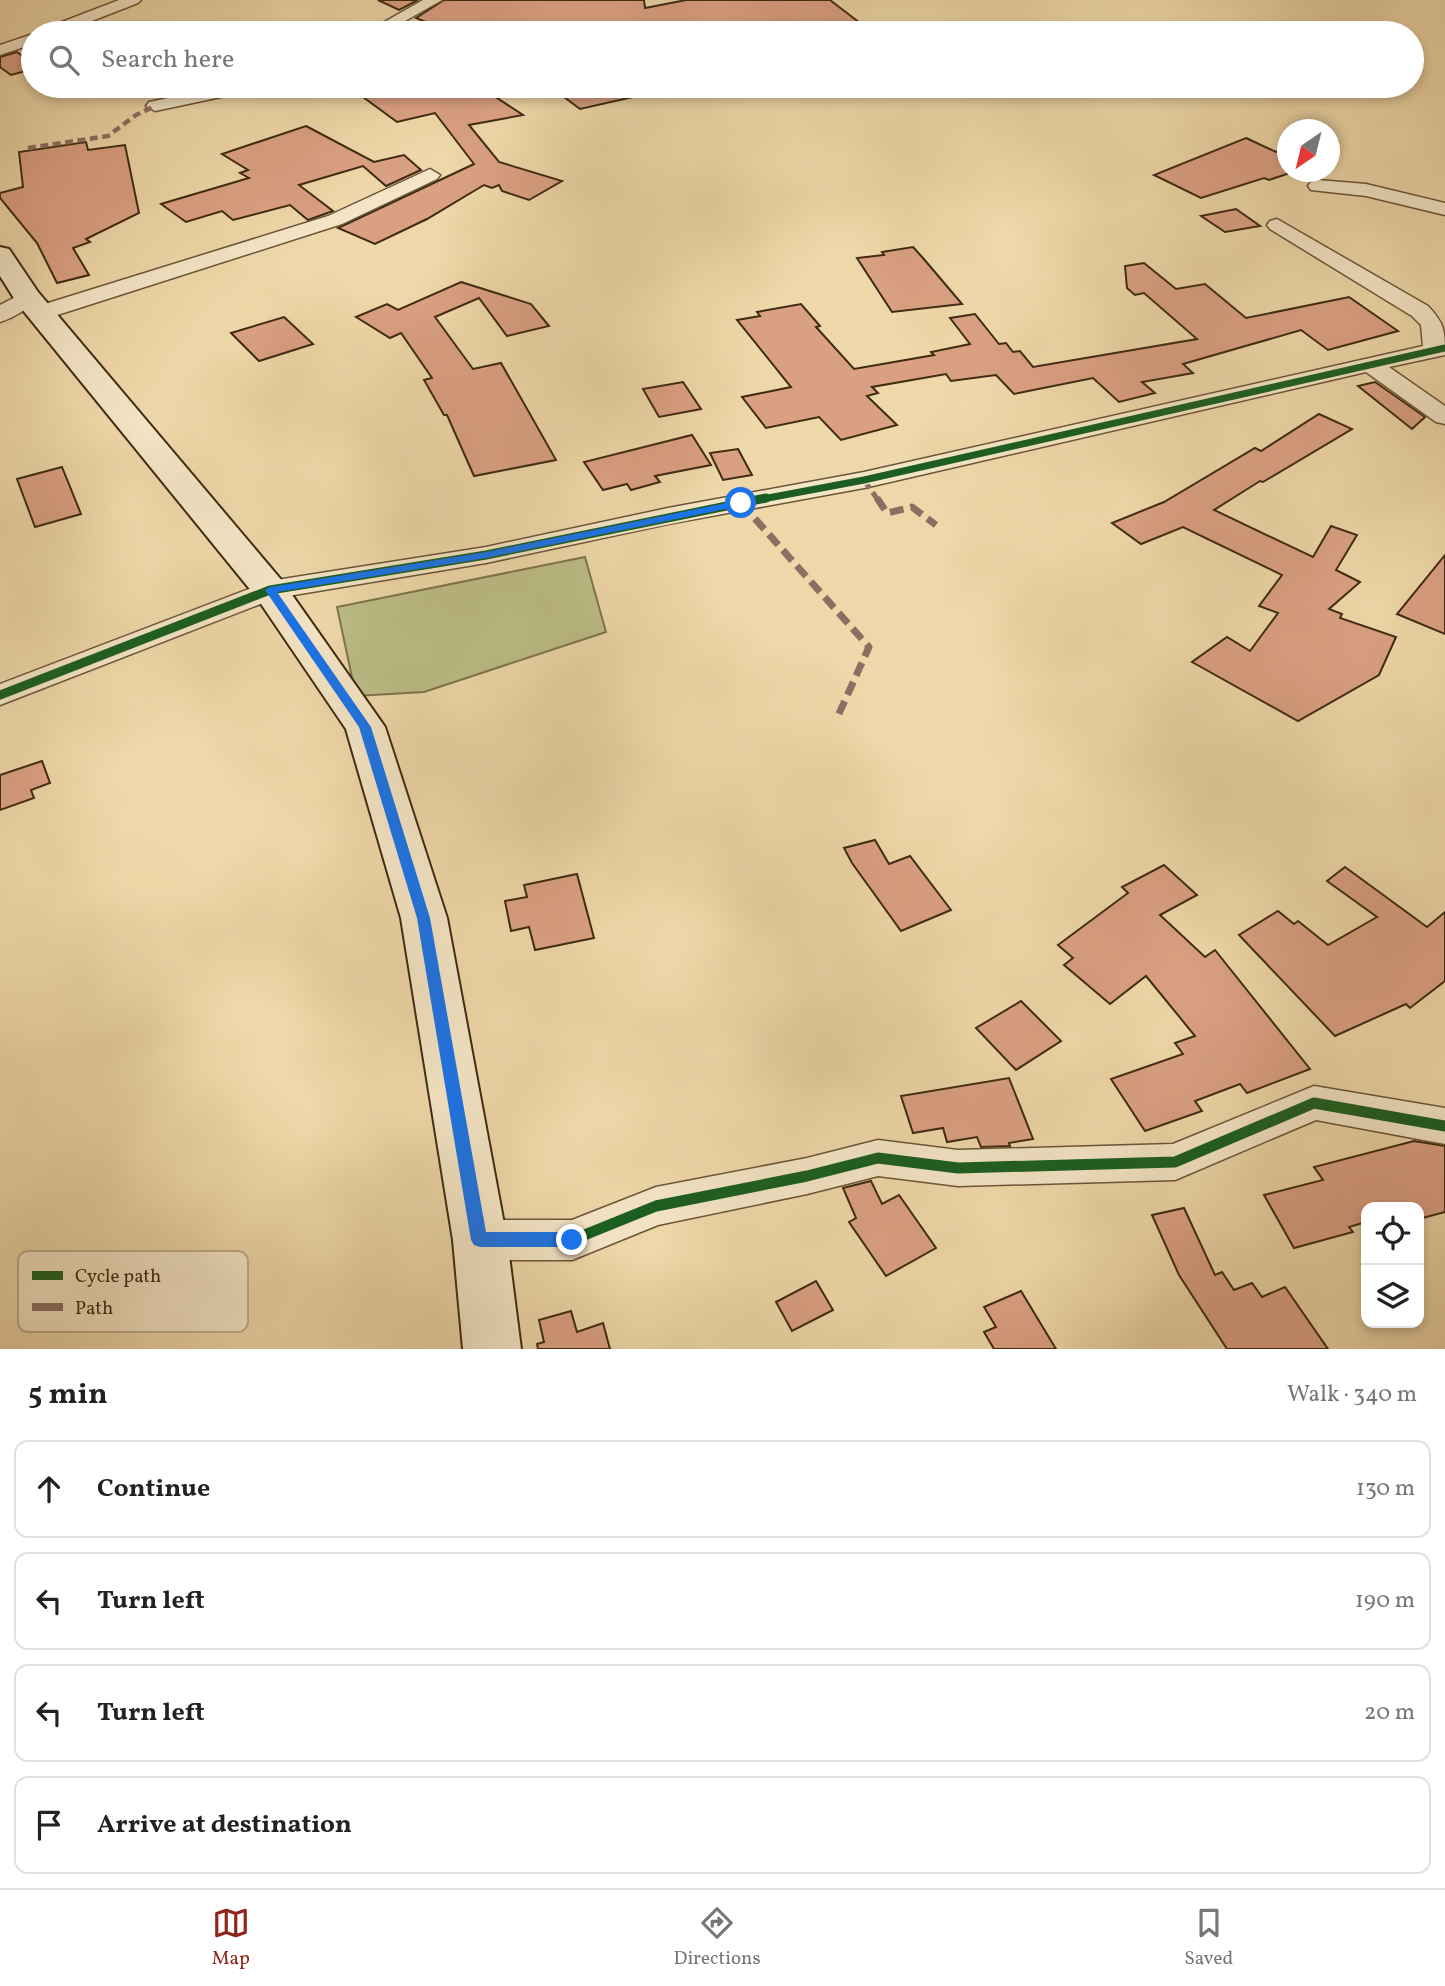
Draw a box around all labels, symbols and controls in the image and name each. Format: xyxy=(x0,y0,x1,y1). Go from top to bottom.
search box xyxy=(21,21,1424,98)
icon: search xyxy=(45,41,83,79)
text: Search here xyxy=(101,42,234,78)
north arrow xyxy=(1277,119,1340,182)
route start xyxy=(725,487,756,518)
map controls xyxy=(1361,1202,1424,1328)
button: locate xyxy=(1361,1202,1424,1265)
route end xyxy=(556,1224,587,1255)
legend xyxy=(18,1251,248,1332)
text: Cycle path xyxy=(75,1264,161,1290)
button: layers xyxy=(1361,1265,1424,1328)
text: Path xyxy=(75,1296,113,1322)
text: 5 min xyxy=(28,1374,108,1416)
text: Walk · 340 m xyxy=(1287,1379,1417,1411)
icon: ahead xyxy=(30,1470,68,1508)
text: Continue xyxy=(97,1471,210,1507)
text: 130 m xyxy=(1356,1473,1415,1505)
icon: left xyxy=(30,1582,68,1620)
text: Turn left xyxy=(97,1583,205,1619)
text: 190 m xyxy=(1355,1585,1415,1617)
icon: left xyxy=(30,1694,68,1732)
text: Turn left xyxy=(97,1695,205,1731)
text: 20 m xyxy=(1364,1697,1415,1729)
icon: arrive xyxy=(30,1806,68,1844)
text: Arrive at destination xyxy=(97,1807,352,1843)
tab: Map xyxy=(212,1904,250,1972)
tab: Directions xyxy=(674,1904,761,1972)
tab: Saved xyxy=(1184,1904,1233,1972)

